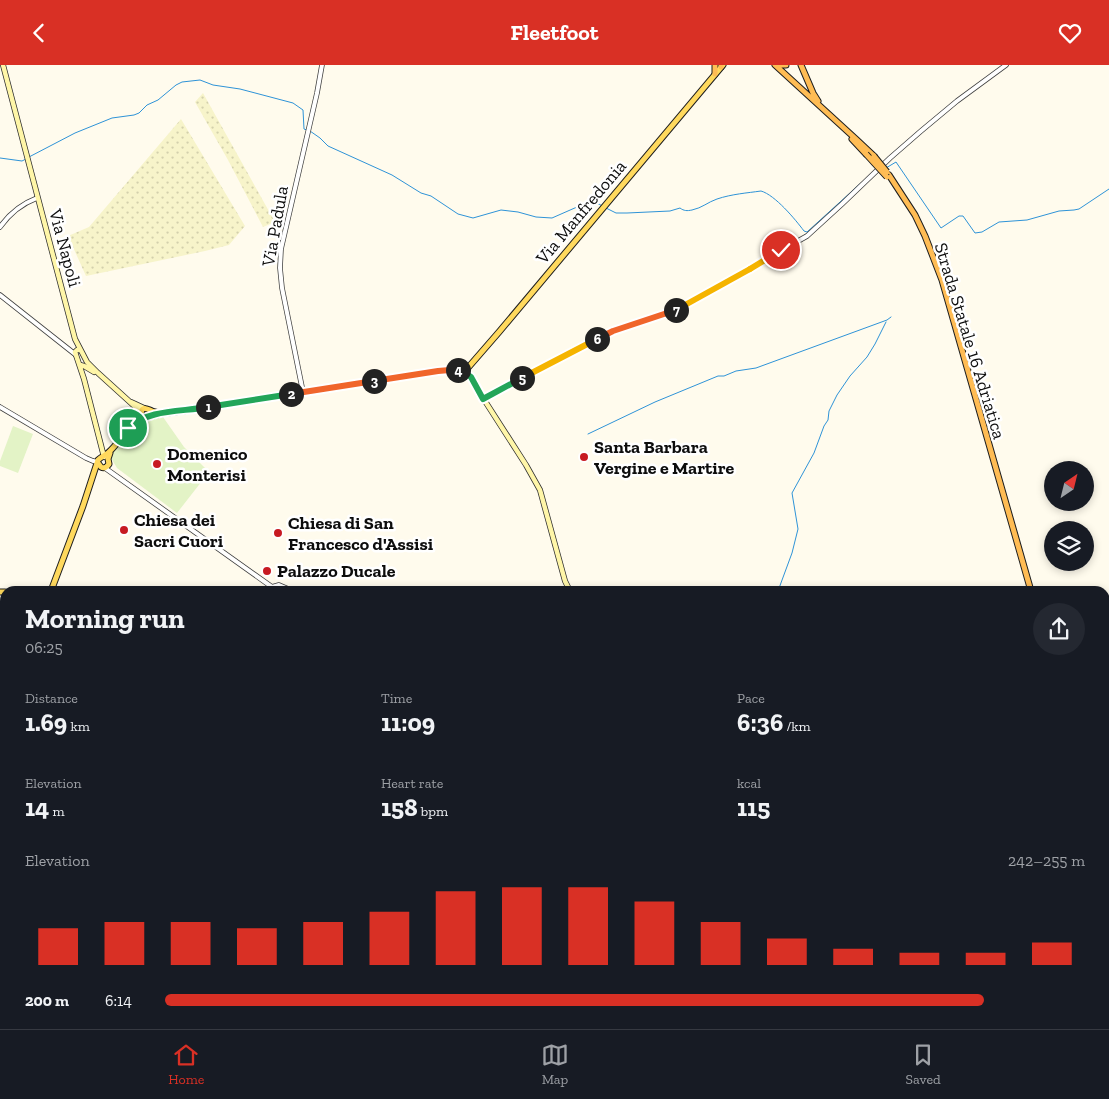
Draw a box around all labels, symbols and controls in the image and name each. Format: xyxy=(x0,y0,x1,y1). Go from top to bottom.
icon: back xyxy=(25,19,53,47)
text: Fleetfoot xyxy=(511,19,598,46)
icon: heart xyxy=(1056,19,1084,47)
street label: Via Manfredonia xyxy=(531,155,631,269)
street label: Via Padula xyxy=(257,184,293,269)
street label: Via Napoli xyxy=(44,206,86,289)
pin xyxy=(760,229,802,271)
icon: check xyxy=(767,236,795,264)
street label: Strada Statale 16 Adriatica xyxy=(930,240,1010,442)
pin: 7 xyxy=(664,297,688,323)
text: 7 xyxy=(673,302,680,319)
pin: 6 xyxy=(584,327,610,351)
text: 6 xyxy=(594,331,601,348)
pin: 4 xyxy=(446,357,470,383)
text: 4 xyxy=(455,362,462,379)
pin: 5 xyxy=(510,365,534,391)
pin: 3 xyxy=(362,369,386,393)
text: 5 xyxy=(519,370,526,387)
text: 3 xyxy=(371,373,378,390)
pin: 2 xyxy=(278,381,304,407)
text: 2 xyxy=(288,386,295,403)
pin: 1 xyxy=(196,395,220,419)
text: 1 xyxy=(206,399,211,416)
pin xyxy=(107,407,149,449)
icon: arrive xyxy=(114,414,142,442)
place label: Santa Barbara Vergine e Martire xyxy=(594,436,735,479)
place label: Domenico Monterisi xyxy=(167,443,248,486)
marker: Santa Barbara Vergine e Martire xyxy=(578,451,590,463)
marker: Domenico Monterisi xyxy=(151,458,163,470)
north arrow xyxy=(1044,461,1094,511)
map controls xyxy=(1044,461,1094,571)
place label: Chiesa dei Sacri Cuori xyxy=(134,509,224,552)
place label: Chiesa di San Francesco d'Assisi xyxy=(288,512,434,555)
button: layers xyxy=(1044,521,1094,571)
marker: Chiesa dei Sacri Cuori xyxy=(118,524,130,536)
marker: Chiesa di San Francesco d'Assisi xyxy=(272,527,284,539)
place label: Palazzo Ducale xyxy=(277,560,396,582)
marker: Palazzo Ducale xyxy=(261,565,273,577)
text: Morning run xyxy=(25,602,185,635)
button: share xyxy=(1033,603,1085,655)
text: 06:25 xyxy=(25,638,63,657)
text: Distance xyxy=(25,690,78,707)
text: Time xyxy=(381,690,412,707)
text: Pace xyxy=(737,690,765,707)
text: 1.69 xyxy=(25,707,67,737)
text: 11:09 xyxy=(381,707,435,737)
text: 6:36 xyxy=(737,707,783,737)
text: km xyxy=(67,718,90,735)
text: /km xyxy=(783,718,811,735)
text: Elevation xyxy=(25,775,82,792)
text: Heart rate xyxy=(381,775,443,792)
text: kcal xyxy=(737,775,761,792)
text: 14 xyxy=(25,792,49,822)
text: 158 xyxy=(381,792,418,822)
text: 115 xyxy=(737,792,770,822)
text: m xyxy=(49,803,65,820)
text: bpm xyxy=(418,803,448,820)
text: Elevation xyxy=(25,851,90,870)
text: 242–255 m xyxy=(1008,851,1085,870)
text: 200 m xyxy=(25,991,69,1010)
text: 6:14 xyxy=(105,991,132,1010)
tab: Home xyxy=(168,1041,204,1088)
tab: Map xyxy=(541,1041,569,1088)
tab: Saved xyxy=(906,1041,941,1088)

